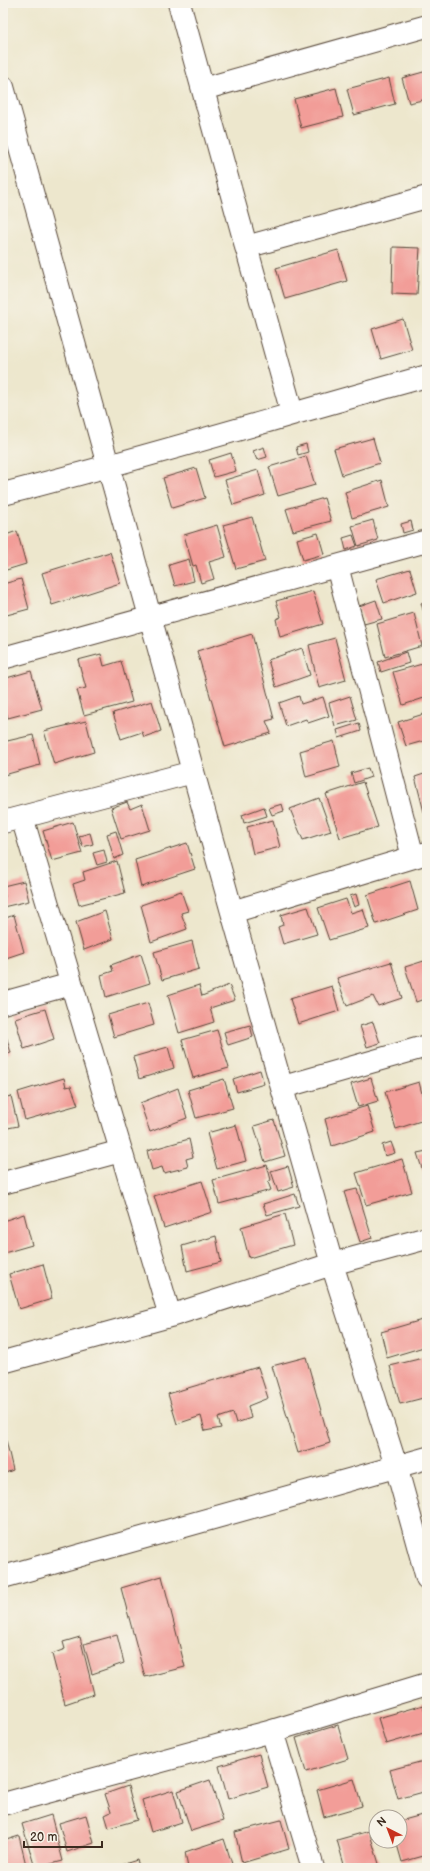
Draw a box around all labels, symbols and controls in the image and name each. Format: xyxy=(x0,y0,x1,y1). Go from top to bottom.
north arrow xyxy=(368,1809,408,1849)
text: N xyxy=(374,1814,389,1830)
scale bar xyxy=(24,1823,102,1849)
text: 20 m xyxy=(30,1830,57,1845)

